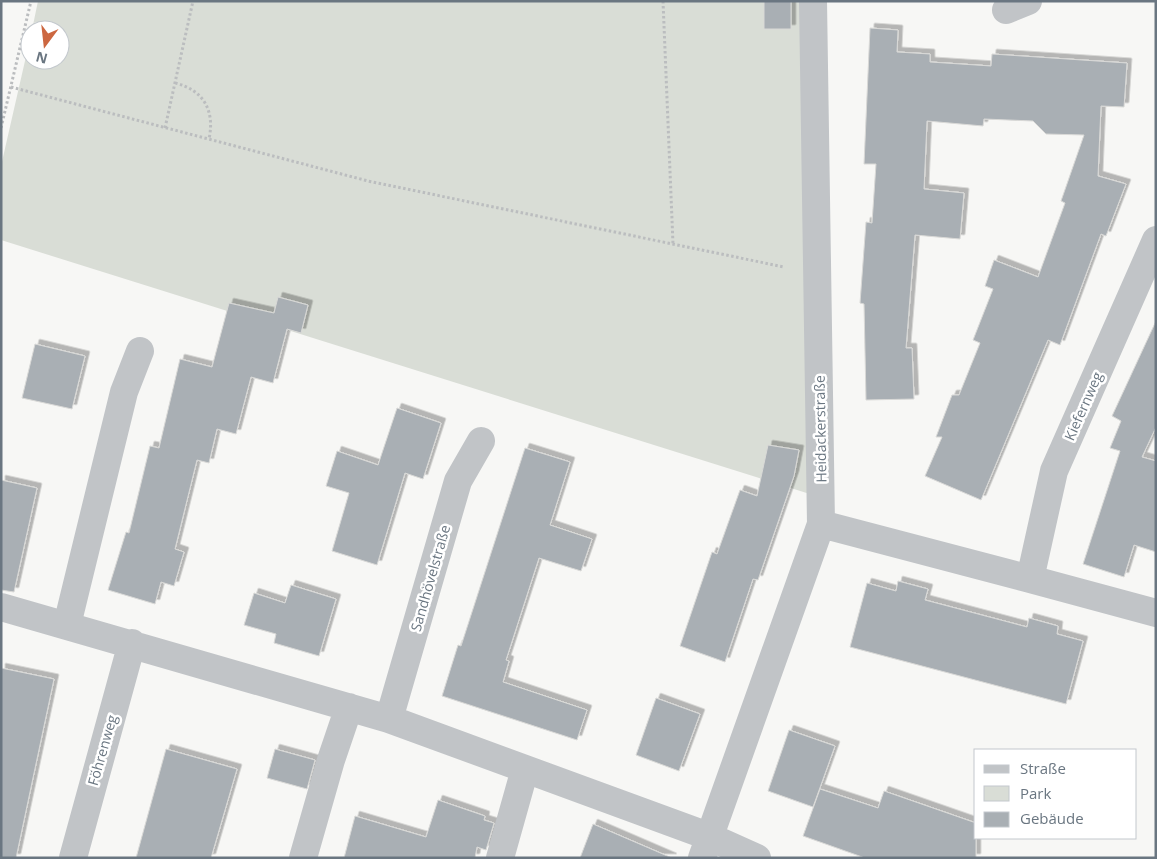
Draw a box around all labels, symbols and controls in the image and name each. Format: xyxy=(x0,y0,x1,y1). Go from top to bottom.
north arrow xyxy=(20,20,70,70)
text: N xyxy=(34,47,49,69)
street label: Kiefernweg xyxy=(1059,368,1107,443)
street label: Heidackerstraße xyxy=(810,375,830,483)
street label: Sandhövelstraße xyxy=(406,523,454,633)
street label: Föhrenweg xyxy=(83,712,121,788)
legend xyxy=(974,749,1137,839)
text: Straße xyxy=(1020,758,1066,778)
text: Park xyxy=(1020,783,1051,803)
text: Gebäude xyxy=(1020,808,1084,828)

